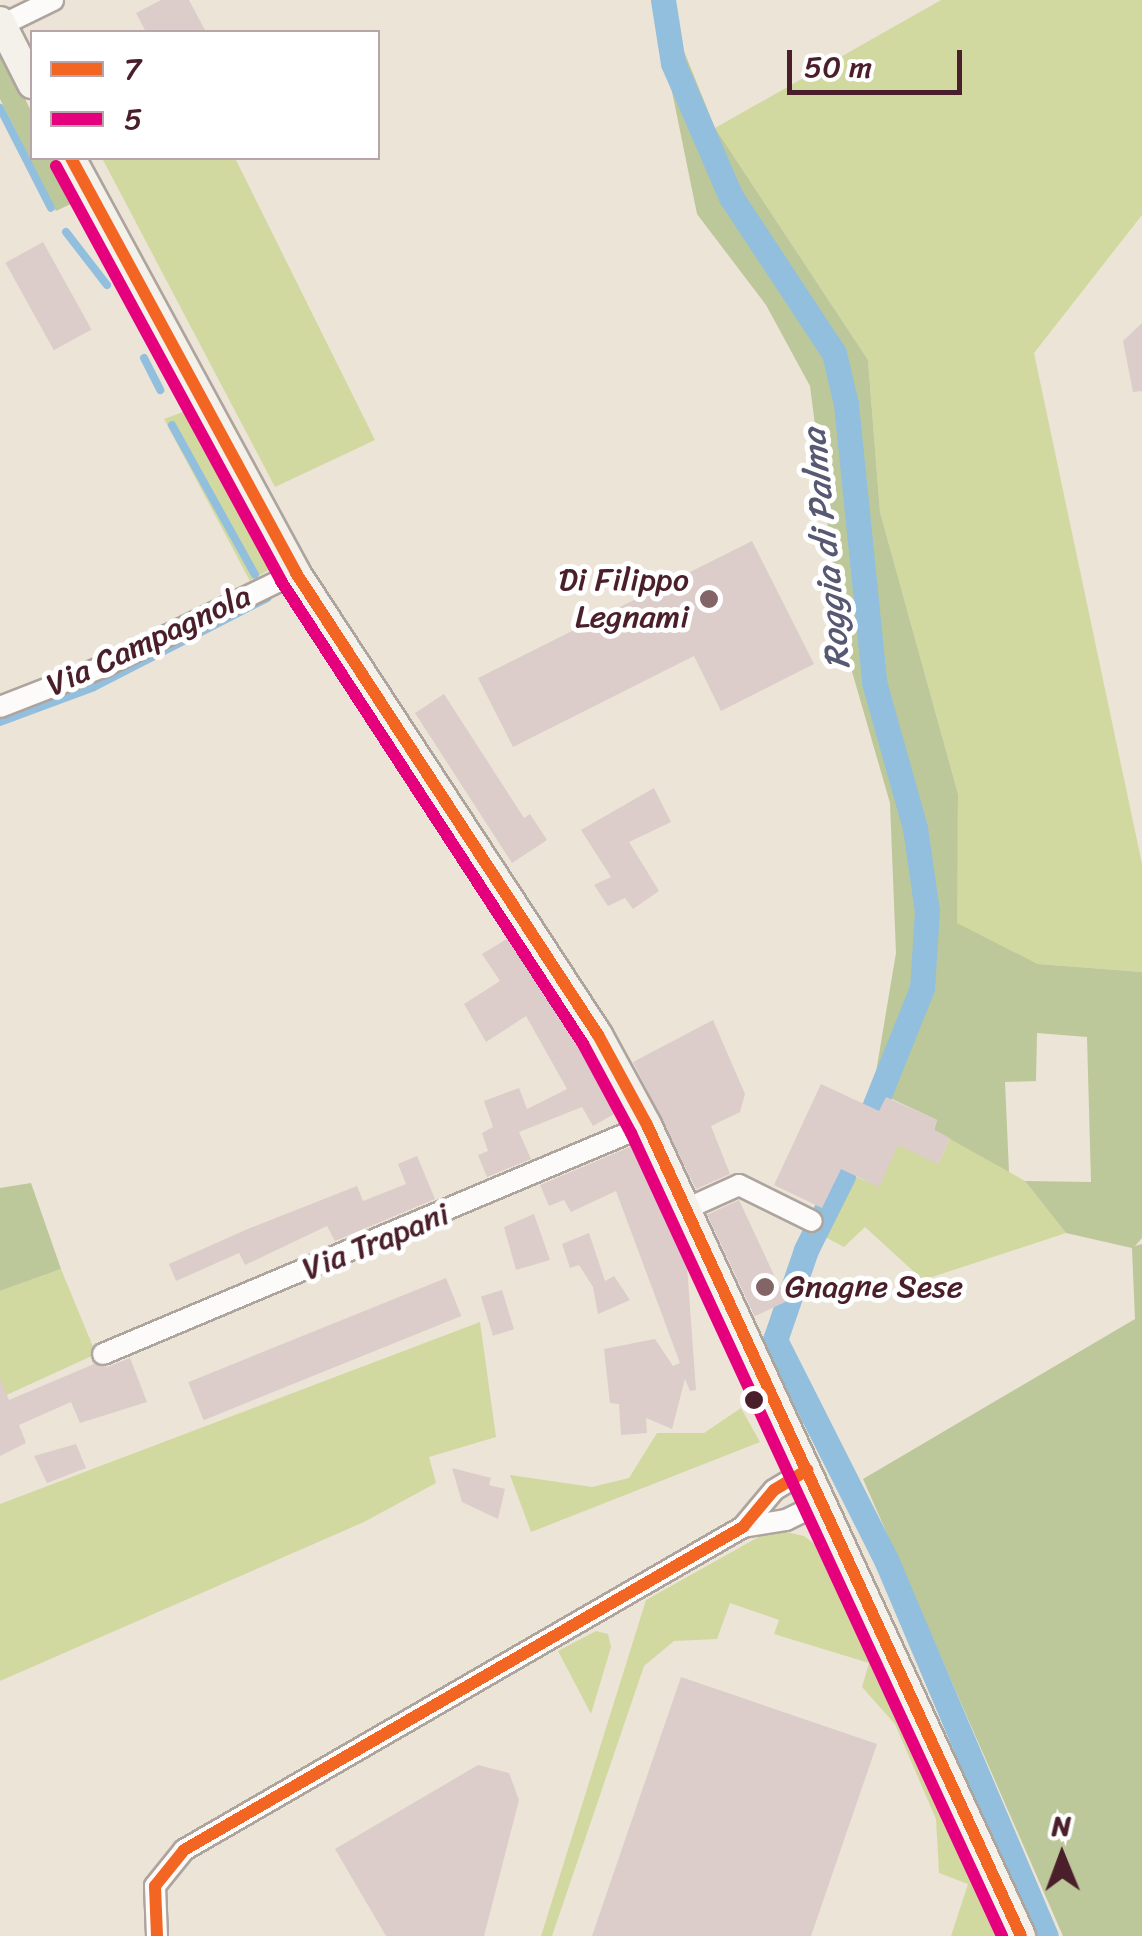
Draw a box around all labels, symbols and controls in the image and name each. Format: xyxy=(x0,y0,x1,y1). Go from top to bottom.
legend xyxy=(30,30,380,160)
scale bar xyxy=(792,30,967,92)
text: 50 m xyxy=(804,40,872,94)
text: 7 xyxy=(124,42,141,96)
text: 5 xyxy=(124,92,142,146)
water label: Roggia di Palma xyxy=(792,427,858,671)
place label: Di Filippo Legnami xyxy=(559,562,689,637)
street label: Via Campagnola xyxy=(41,577,257,705)
marker: Di Filippo Legnami xyxy=(698,588,720,610)
street label: Via Trapani xyxy=(297,1195,455,1289)
place label: Gnagne Sese xyxy=(785,1268,964,1306)
marker: Gnagne Sese xyxy=(754,1276,776,1298)
unlabelled marker xyxy=(744,1390,764,1410)
text: N xyxy=(1051,1801,1072,1850)
north arrow xyxy=(1012,1806,1112,1906)

